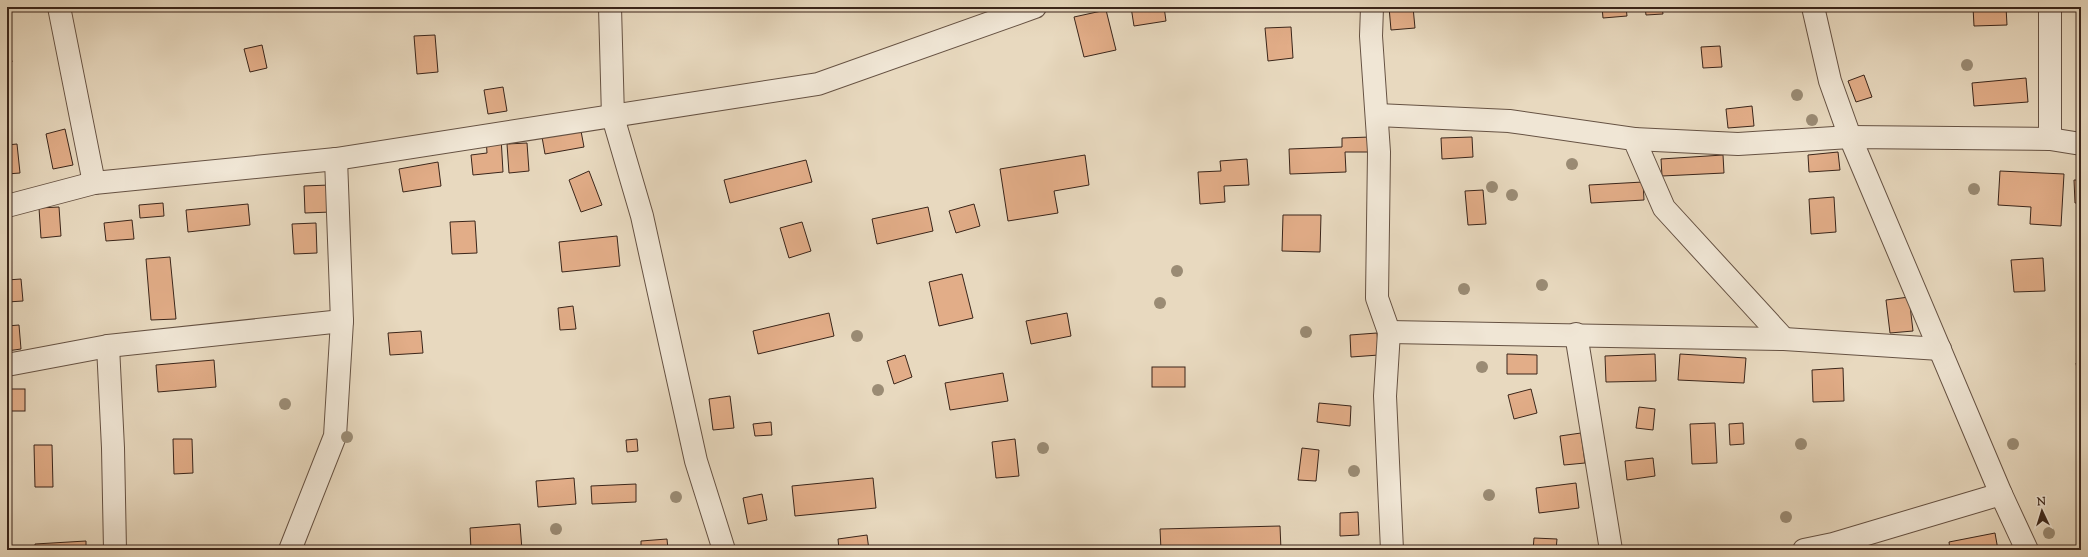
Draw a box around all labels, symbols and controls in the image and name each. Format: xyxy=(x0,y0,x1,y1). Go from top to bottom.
north arrow xyxy=(2022,491,2062,531)
text: N xyxy=(2035,494,2047,510)

